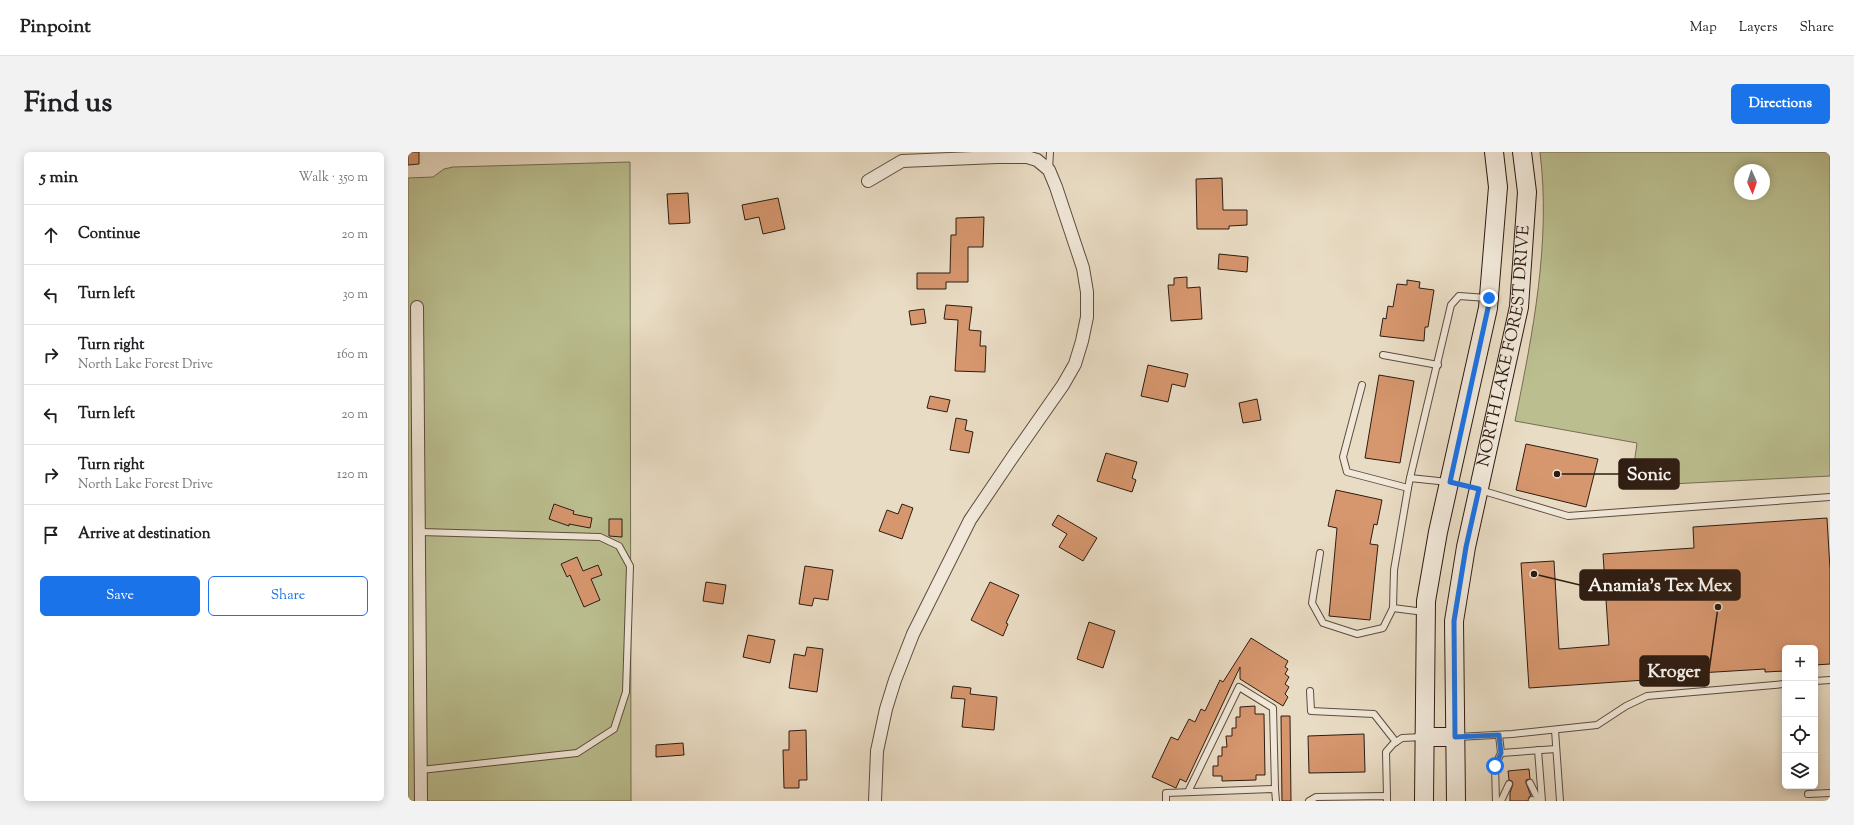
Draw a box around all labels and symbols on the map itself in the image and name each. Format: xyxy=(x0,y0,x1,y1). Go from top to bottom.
north arrow xyxy=(1734,164,1770,200)
street label: NORTH LAKE FOREST DRIVE xyxy=(1472,224,1537,469)
route end xyxy=(1480,289,1498,307)
callout: Sonic xyxy=(1619,459,1679,489)
text: Sonic xyxy=(1627,463,1672,489)
callout: Anamia's Tex Mex xyxy=(1580,570,1740,600)
text: Anamia's Tex Mex xyxy=(1588,574,1732,600)
callout: Kroger xyxy=(1640,656,1709,686)
text: Kroger xyxy=(1647,660,1701,686)
route start xyxy=(1486,757,1504,775)

